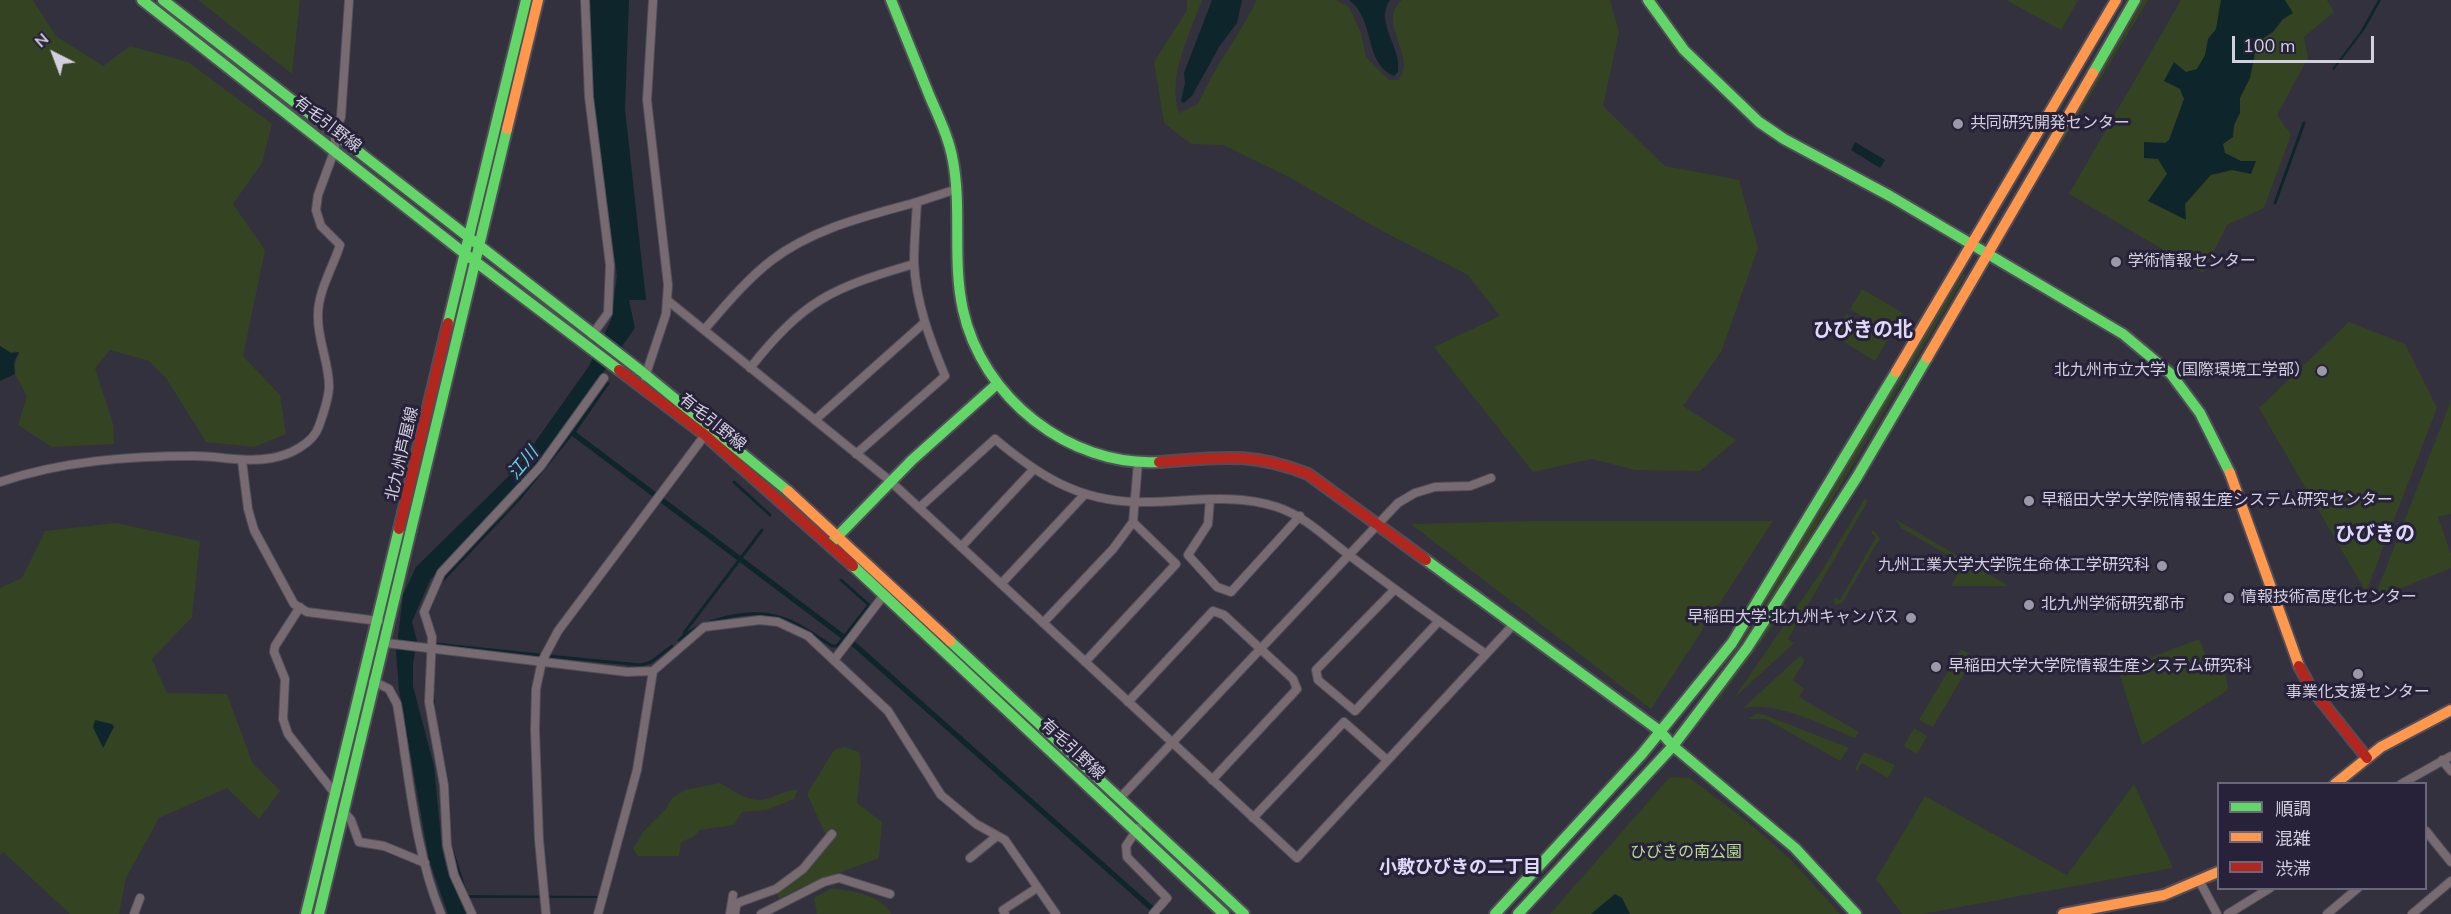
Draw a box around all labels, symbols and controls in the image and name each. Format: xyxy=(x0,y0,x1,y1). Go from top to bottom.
north arrow xyxy=(24,24,84,84)
scale bar xyxy=(2235,24,2378,62)
text: N xyxy=(30,28,54,53)
text: 100 m xyxy=(2243,34,2295,58)
street label: 有毛引野線 xyxy=(290,93,364,157)
place label: 共同研究開発センター xyxy=(1970,114,2130,134)
marker: 共同研究開発センター xyxy=(1951,117,1965,131)
place label: 学術情報センター xyxy=(2128,252,2256,272)
marker: 学術情報センター xyxy=(2109,255,2123,269)
district label: ひびきの北 xyxy=(1813,319,1913,343)
place label: 北九州市立大学（国際環境工学部） xyxy=(2054,361,2310,381)
marker: 北九州市立大学（国際環境工学部） xyxy=(2315,364,2329,378)
street label: 有毛引野線 xyxy=(675,390,749,456)
street label: 北九州芦屋線 xyxy=(383,405,423,503)
water label: 江川 xyxy=(504,443,544,485)
place label: 早稲田大学大学院情報生産システム研究センター xyxy=(2041,491,2393,511)
marker: 早稲田大学大学院情報生産システム研究センター xyxy=(2022,494,2036,508)
district label: ひびきの xyxy=(2335,523,2415,547)
place label: 九州工業大学大学院生命体工学研究科 xyxy=(1878,556,2150,576)
marker: 九州工業大学大学院生命体工学研究科 xyxy=(2155,559,2169,573)
place label: 情報技術高度化センター xyxy=(2241,588,2417,608)
marker: 情報技術高度化センター xyxy=(2222,591,2236,605)
place label: 北九州学術研究都市 xyxy=(2041,595,2185,615)
marker: 北九州学術研究都市 xyxy=(2022,598,2036,612)
place label: 早稲田大学 北九州キャンパス xyxy=(1687,608,1899,628)
marker: 早稲田大学 北九州キャンパス xyxy=(1904,611,1918,625)
place label: 早稲田大学大学院情報生産システム研究科 xyxy=(1948,657,2252,677)
marker: 早稲田大学大学院情報生産システム研究科 xyxy=(1929,660,1943,674)
marker: 事業化支援センター xyxy=(2351,667,2365,681)
place label: 事業化支援センター xyxy=(2286,683,2430,703)
street label: 有毛引野線 xyxy=(1036,716,1108,784)
legend xyxy=(2217,782,2427,890)
text: 順調 xyxy=(2275,797,2311,821)
text: 混雑 xyxy=(2275,827,2311,851)
park label: ひびきの南公園 xyxy=(1630,843,1742,863)
text: 渋滞 xyxy=(2275,857,2311,881)
district label: 小敷ひびきの二丁目 xyxy=(1379,858,1541,880)

